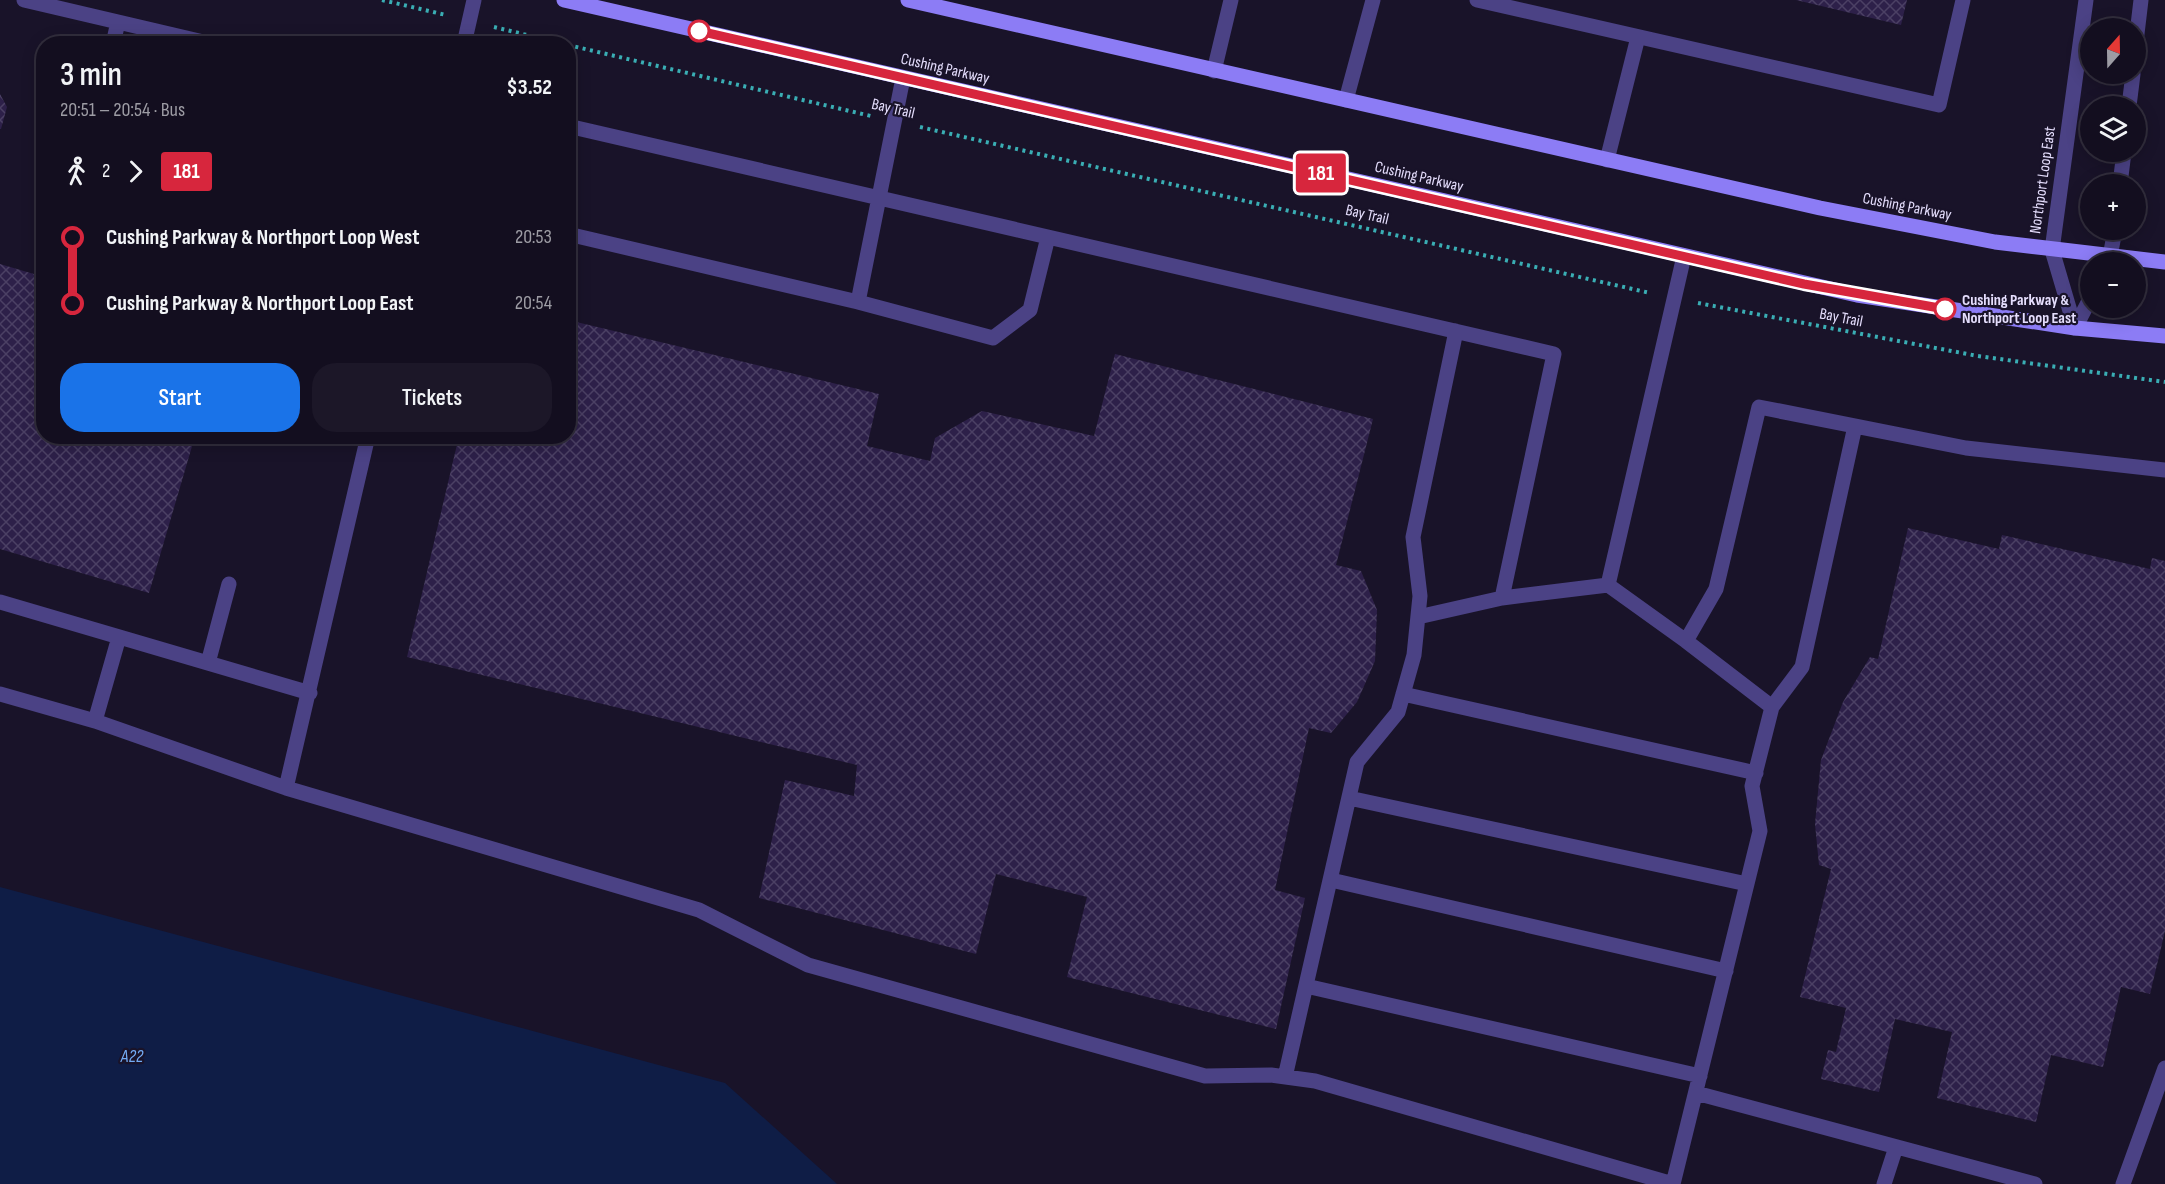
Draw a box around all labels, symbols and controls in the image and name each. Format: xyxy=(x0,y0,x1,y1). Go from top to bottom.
north arrow xyxy=(2080,18,2146,84)
map controls xyxy=(2080,18,2146,318)
unlabelled marker xyxy=(688,20,710,42)
street label: Cushing Parkway xyxy=(899,50,991,88)
text: 3 min xyxy=(60,55,122,95)
text: $3.52 xyxy=(507,74,552,101)
street label: Bay Trail xyxy=(870,95,916,123)
button: layers xyxy=(2080,96,2146,162)
text: 20:51 – 20:54 · Bus xyxy=(60,98,185,122)
street label: Northport Loop East xyxy=(2026,125,2060,235)
line badge: 181 xyxy=(1286,154,1356,192)
icon: walk xyxy=(60,155,93,188)
icon: forward xyxy=(119,155,152,188)
street label: Cushing Parkway xyxy=(1373,158,1465,196)
text: 2 xyxy=(102,159,110,183)
text: 181 xyxy=(173,159,200,184)
text: 181 xyxy=(1308,161,1334,186)
button: + xyxy=(2080,174,2146,240)
street label: Cushing Parkway xyxy=(1861,189,1953,225)
street label: Bay Trail xyxy=(1344,201,1390,229)
text: Cushing Parkway & Northport Loop West xyxy=(106,224,420,251)
text: 20:53 xyxy=(515,225,552,249)
button: − xyxy=(2080,252,2146,318)
text: Cushing Parkway & Northport Loop East xyxy=(106,290,414,317)
text: 20:54 xyxy=(515,291,552,315)
place label: Cushing Parkway & Northport Loop East xyxy=(1962,291,2076,328)
marker: Cushing Parkway & Northport Loop East xyxy=(1934,298,1956,320)
street label: Bay Trail xyxy=(1818,305,1864,331)
button: Start xyxy=(60,363,300,432)
button: Tickets xyxy=(312,363,552,432)
water label: A22 xyxy=(120,1046,144,1067)

